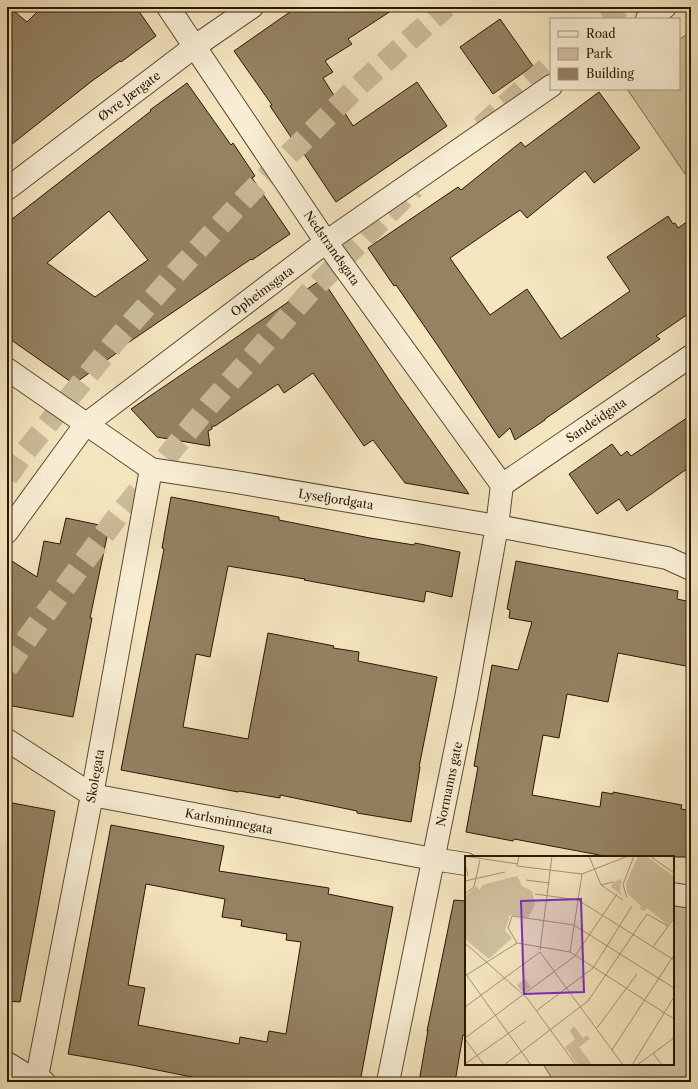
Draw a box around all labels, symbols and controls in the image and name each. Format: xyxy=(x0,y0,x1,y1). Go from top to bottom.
legend xyxy=(550,18,680,90)
text: Road xyxy=(586,26,616,41)
text: Park xyxy=(586,46,613,61)
text: Building xyxy=(586,66,634,81)
street label: Øvre Jærgate xyxy=(95,68,163,124)
street label: Nedstrandsgata xyxy=(301,208,364,289)
street label: Opheimsgata xyxy=(228,262,297,320)
street label: Sandeidgata xyxy=(563,394,629,446)
street label: Lysefjordgata xyxy=(297,486,375,512)
street label: Normanns gate xyxy=(433,740,465,828)
street label: Skolegata xyxy=(83,747,107,804)
street label: Karlsminnegata xyxy=(184,805,275,837)
inset map xyxy=(465,856,674,1065)

